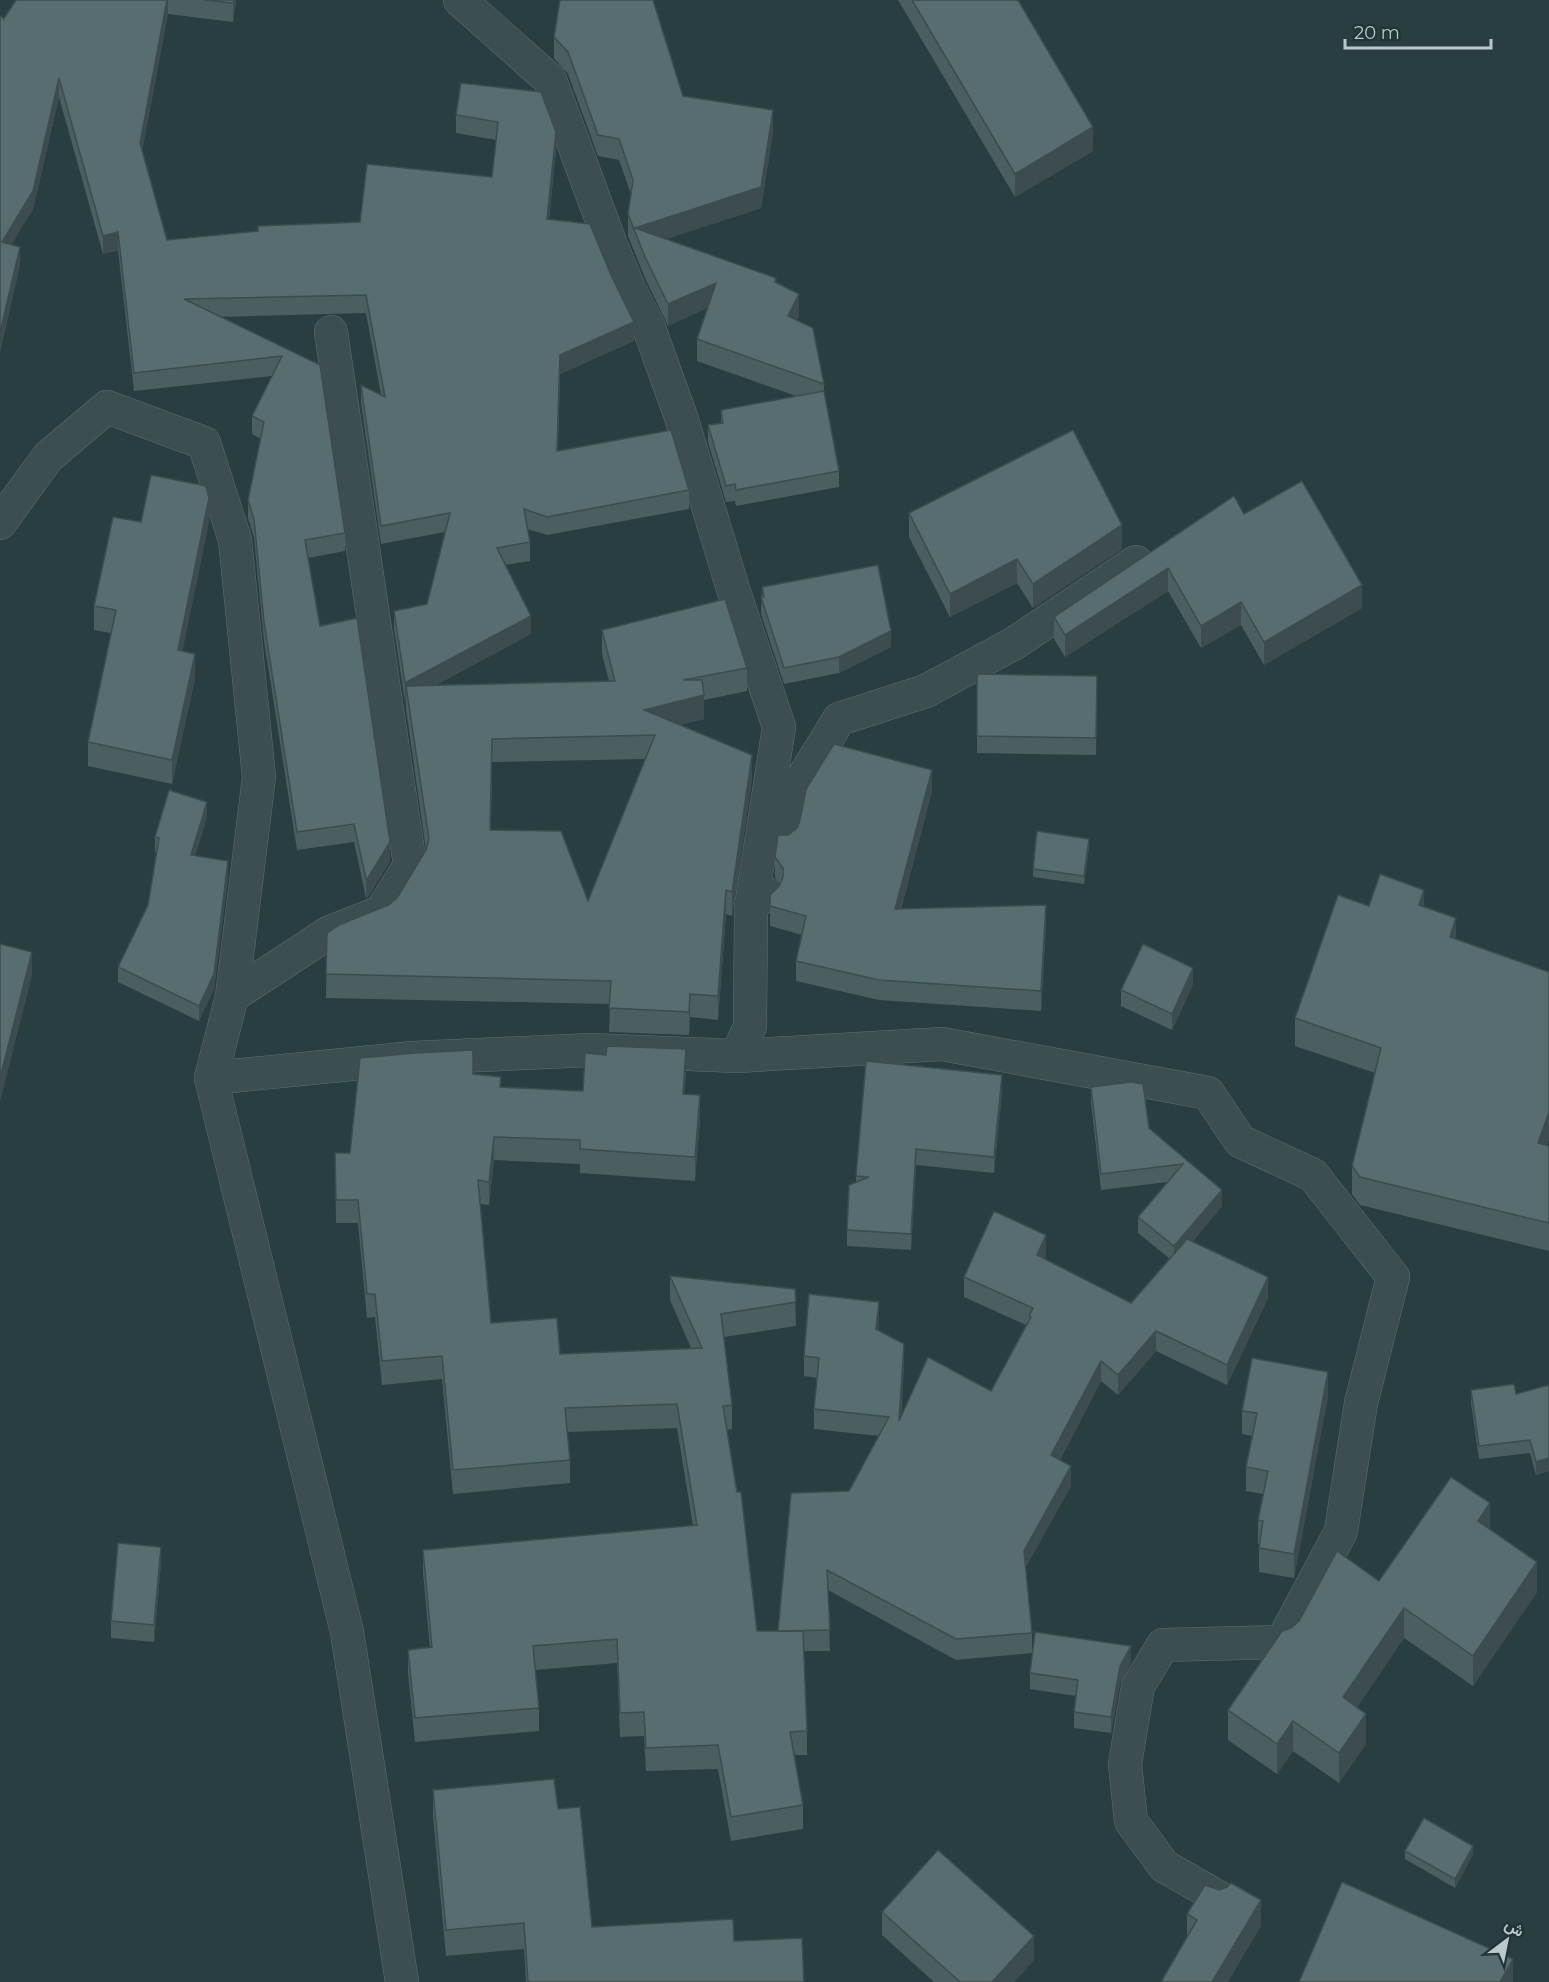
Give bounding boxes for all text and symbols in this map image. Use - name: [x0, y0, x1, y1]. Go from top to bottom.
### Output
- scale bar: [1345, 12, 1490, 50]
- text: 20 m: [1354, 22, 1400, 44]
- north arrow: [1477, 1910, 1537, 1970]
- text: ش: [1501, 1915, 1528, 1941]

